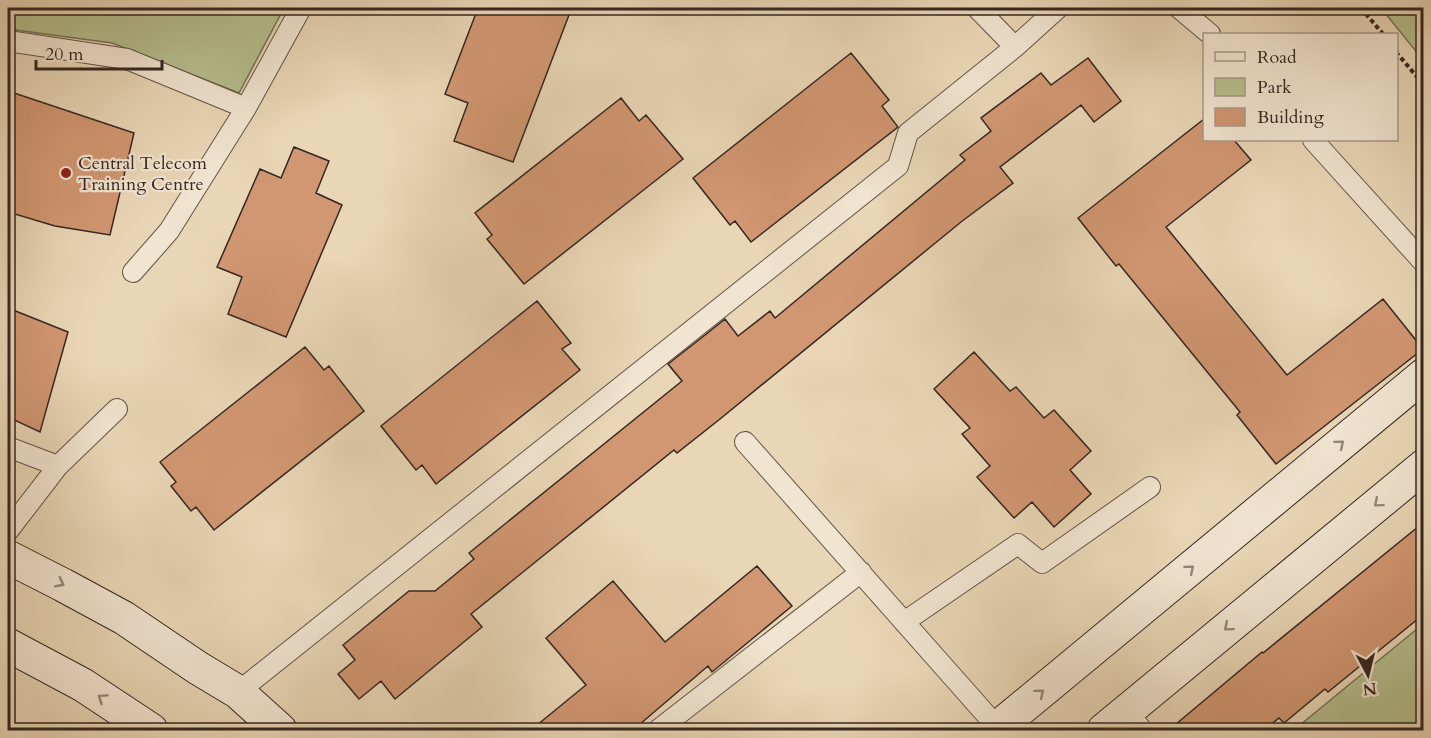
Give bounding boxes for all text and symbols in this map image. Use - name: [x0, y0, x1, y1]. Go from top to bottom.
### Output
- scale bar: [36, 33, 162, 71]
- legend: [1203, 33, 1398, 141]
- text: 20 m: [45, 42, 84, 67]
- text: Road: [1257, 45, 1297, 70]
- text: Park: [1257, 75, 1292, 100]
- text: Building: [1257, 105, 1325, 130]
- place label: Central Telecom Training Centre: [78, 151, 208, 197]
- marker: Central Telecom Training Centre: [59, 166, 73, 180]
- one-way arrow: [1334, 440, 1345, 451]
- one-way arrow: [1374, 496, 1385, 507]
- one-way arrow: [1183, 565, 1194, 576]
- one-way arrow: [54, 576, 65, 588]
- one-way arrow: [1224, 620, 1235, 631]
- north arrow: [1338, 645, 1398, 705]
- text: N: [1361, 677, 1378, 701]
- one-way arrow: [1033, 689, 1044, 700]
- one-way arrow: [98, 694, 109, 705]

